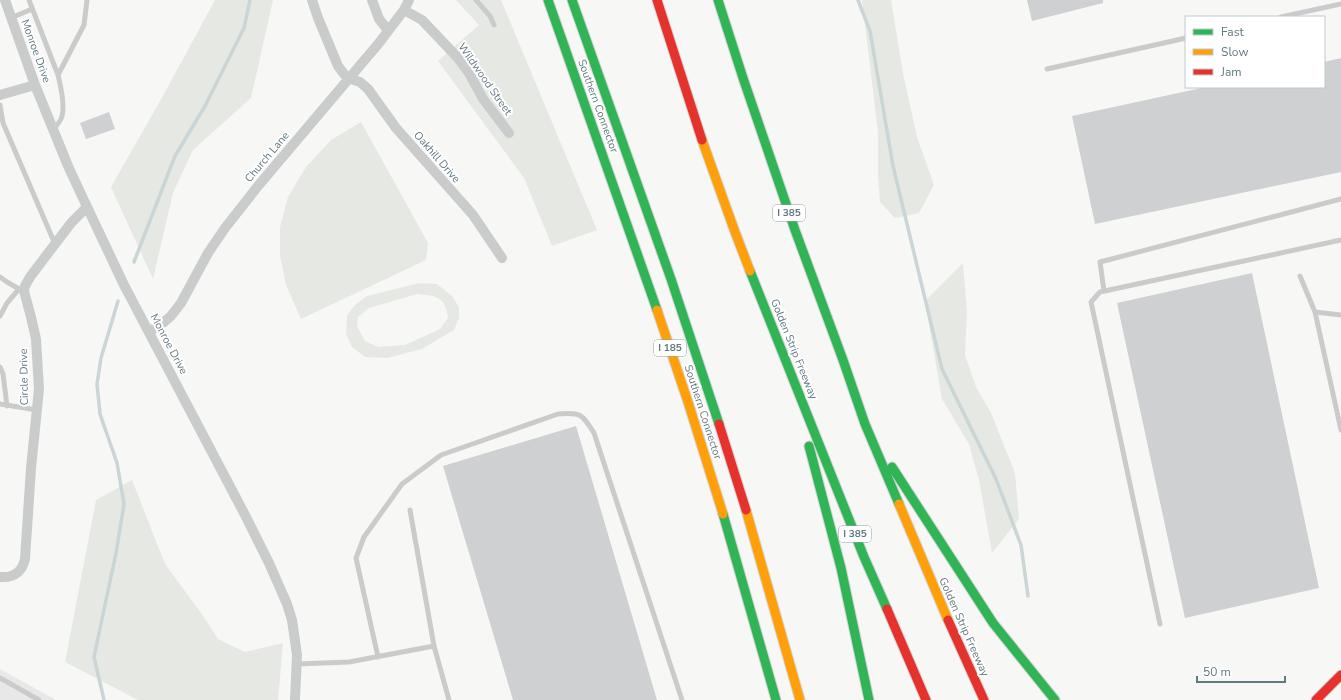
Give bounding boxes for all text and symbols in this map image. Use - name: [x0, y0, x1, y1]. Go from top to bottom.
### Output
- legend: [1185, 16, 1325, 88]
- street label: Monroe Drive: [18, 17, 54, 85]
- text: Fast: [1221, 24, 1244, 40]
- street label: Wildwood Street: [454, 40, 516, 118]
- text: Slow: [1221, 44, 1249, 60]
- street label: Southern Connector: [574, 57, 622, 155]
- text: Jam: [1220, 64, 1242, 80]
- street label: Church Lane: [241, 128, 293, 185]
- street label: Oakhill Drive: [410, 128, 464, 186]
- road number: I 385: [773, 205, 805, 221]
- street label: Golden Strip Freeway: [767, 297, 821, 402]
- street label: Monroe Drive: [147, 311, 191, 377]
- road number: I 185: [654, 340, 686, 356]
- street label: Circle Drive: [16, 348, 32, 406]
- street label: Southern Connector: [681, 363, 725, 461]
- road number: I 385: [839, 526, 871, 542]
- street label: Golden Strip Freeway: [935, 575, 993, 679]
- scale bar: [1197, 658, 1285, 684]
- text: 50 m: [1203, 664, 1231, 680]

